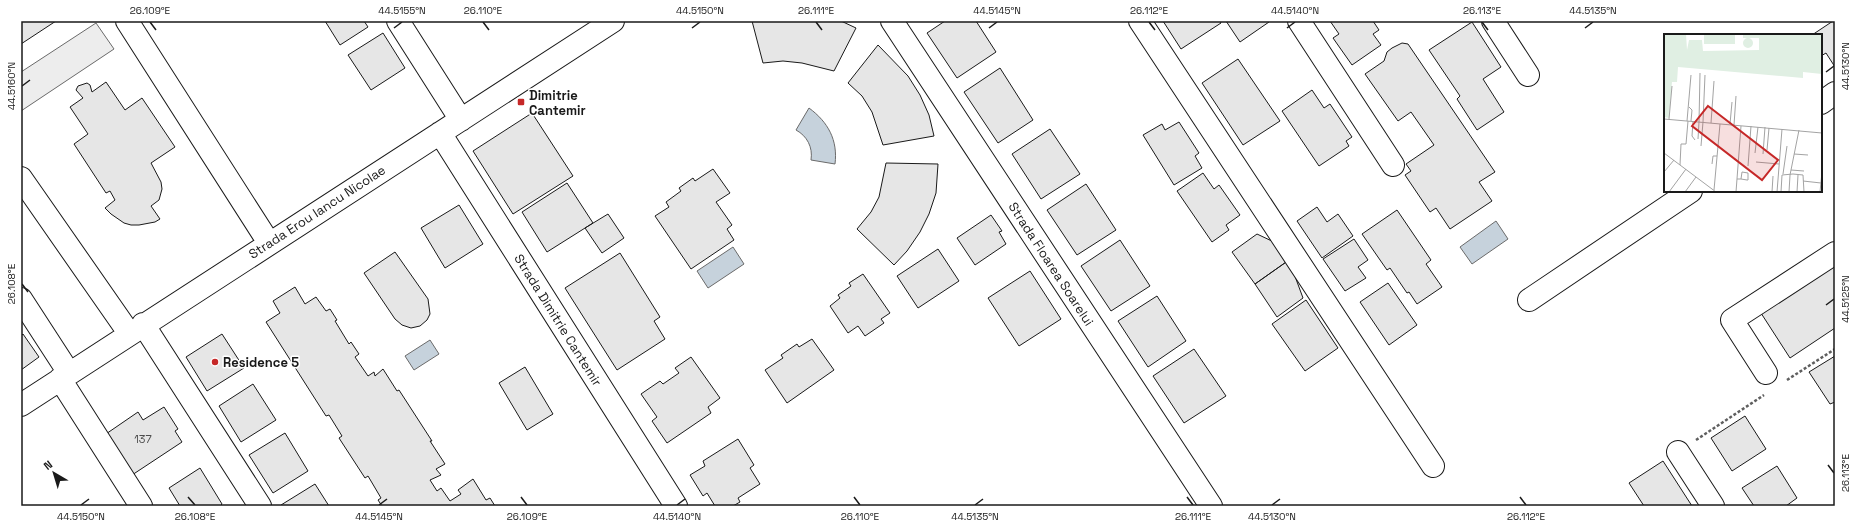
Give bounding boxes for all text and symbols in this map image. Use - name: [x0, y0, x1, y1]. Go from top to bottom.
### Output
- text: 26.109°E: [130, 4, 171, 17]
- text: 44.5155°N: [378, 4, 426, 17]
- text: 26.110°E: [464, 4, 503, 17]
- text: 44.5150°N: [676, 4, 724, 17]
- text: 26.111°E: [798, 4, 834, 17]
- text: 44.5145°N: [973, 4, 1021, 17]
- text: 26.112°E: [1130, 4, 1168, 17]
- text: 44.5140°N: [1271, 4, 1319, 17]
- text: 26.113°E: [1463, 4, 1501, 17]
- text: 44.5135°N: [1569, 4, 1617, 17]
- inset map: [1664, 34, 1822, 192]
- text: 44.5130°N: [1839, 42, 1852, 90]
- text: 44.5160°N: [5, 62, 18, 110]
- place label: Dimitrie Cantemir: [529, 87, 586, 119]
- marker: Dimitrie Cantemir: [516, 97, 526, 107]
- street label: Strada Erou Iancu Nicolae: [245, 161, 389, 263]
- street label: Strada Floarea Soarelui: [1005, 199, 1097, 329]
- street label: Strada Dimitrie Cantemir: [510, 251, 606, 389]
- text: 26.108°E: [5, 263, 18, 304]
- text: 44.5125°N: [1839, 275, 1852, 323]
- place label: Residence 5: [223, 354, 299, 371]
- marker: Residence 5: [210, 357, 220, 367]
- house number: 137: [134, 432, 152, 446]
- north arrow: [34, 453, 74, 493]
- text: 26.113°E: [1839, 454, 1852, 492]
- text: N: [41, 457, 55, 473]
- text: 44.5150°N: [57, 510, 105, 523]
- text: 26.108°E: [175, 510, 216, 523]
- text: 44.5145°N: [355, 510, 403, 523]
- text: 26.109°E: [507, 510, 548, 523]
- text: 44.5140°N: [653, 510, 701, 523]
- text: 26.110°E: [841, 510, 880, 523]
- text: 44.5135°N: [951, 510, 999, 523]
- text: 26.111°E: [1175, 510, 1211, 523]
- text: 44.5130°N: [1248, 510, 1296, 523]
- text: 26.112°E: [1507, 510, 1545, 523]

